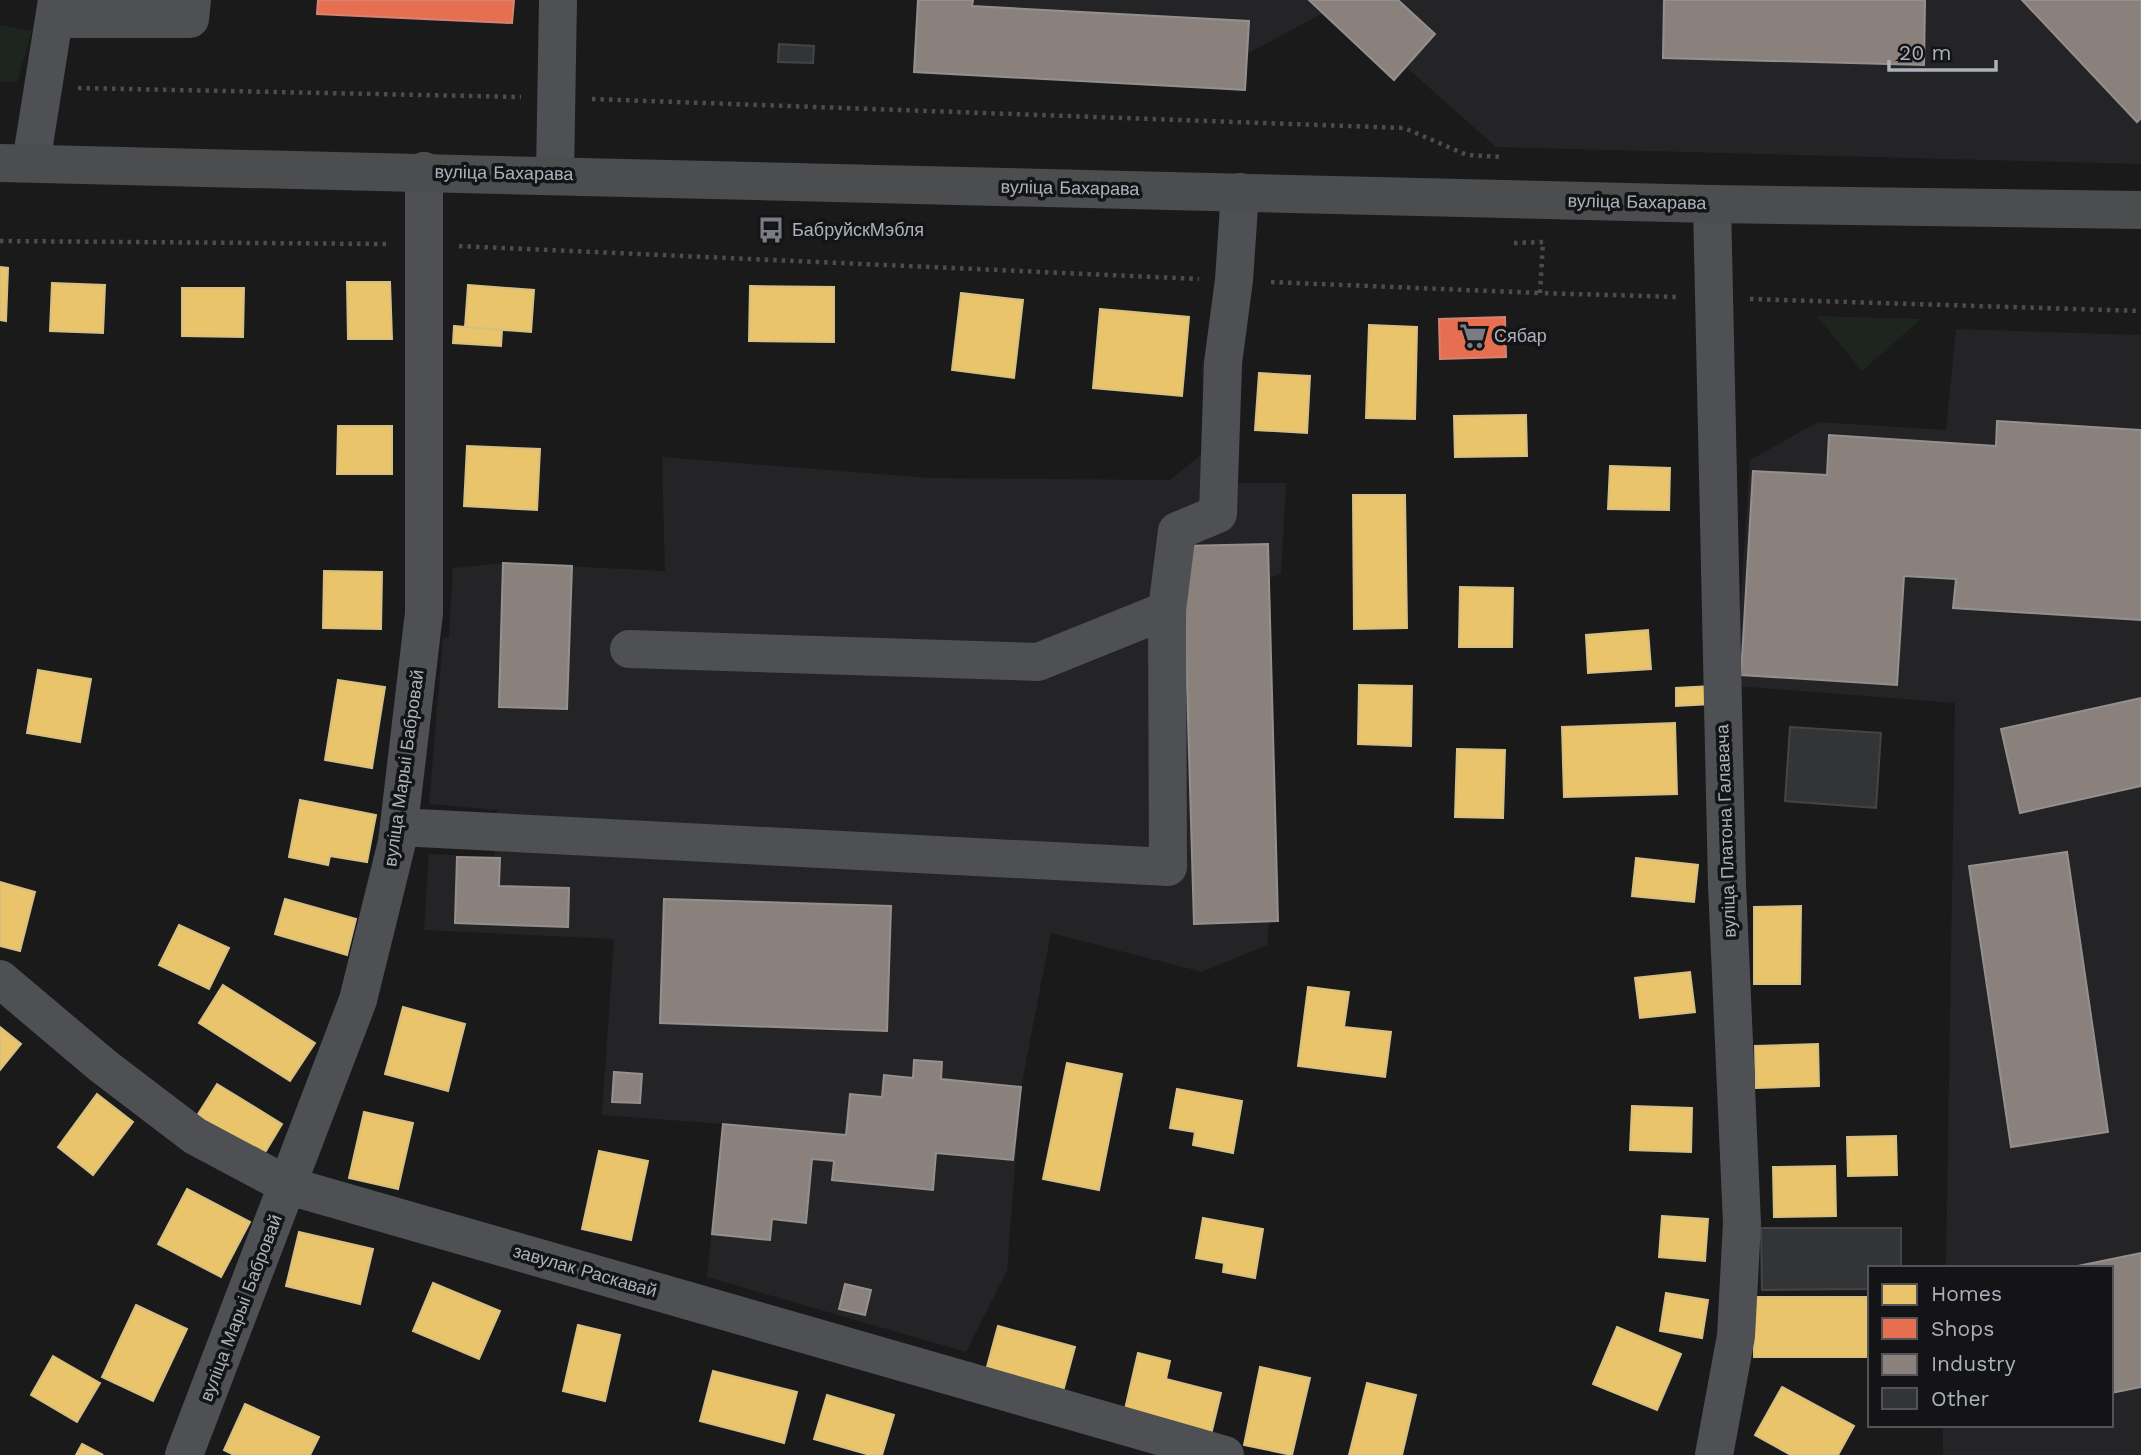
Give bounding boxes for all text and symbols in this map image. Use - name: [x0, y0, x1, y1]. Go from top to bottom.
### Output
- scale bar: [1889, 28, 1996, 72]
- text: 20 m: [1899, 40, 1951, 65]
- street label: вуліца Бахарава: [434, 161, 575, 184]
- street label: вуліца Бахарава: [1000, 176, 1141, 199]
- street label: вуліца Бахарава: [1567, 190, 1708, 213]
- bus stop icon: БабруйскМэбля: [756, 215, 786, 245]
- place label: БабруйскМэбля: [792, 219, 924, 240]
- supermarket icon: Сябар: [1458, 321, 1488, 351]
- place label: Сябар: [1494, 325, 1547, 346]
- street label: вуліца Марыі Бабровай: [379, 668, 428, 868]
- street label: вуліца Платона Галавача: [1711, 723, 1740, 938]
- street label: вуліца Марыі Бабровай: [195, 1211, 286, 1404]
- street label: завулак Раскавай: [511, 1240, 660, 1301]
- legend: [1868, 1266, 2113, 1427]
- text: Homes: [1931, 1281, 2002, 1306]
- text: Shops: [1931, 1316, 1994, 1341]
- text: Industry: [1931, 1351, 2016, 1376]
- text: Other: [1931, 1386, 1990, 1411]

